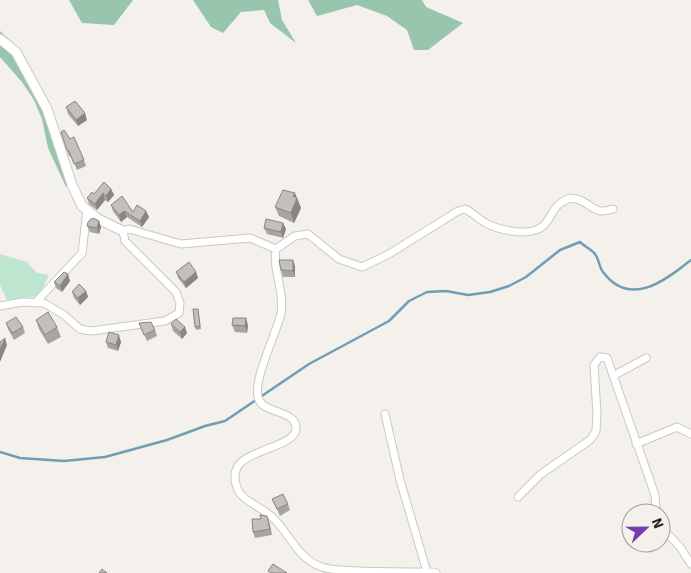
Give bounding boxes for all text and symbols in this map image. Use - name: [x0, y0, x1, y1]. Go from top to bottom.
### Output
- north arrow: [621, 503, 671, 553]
- text: N: [648, 516, 667, 531]

